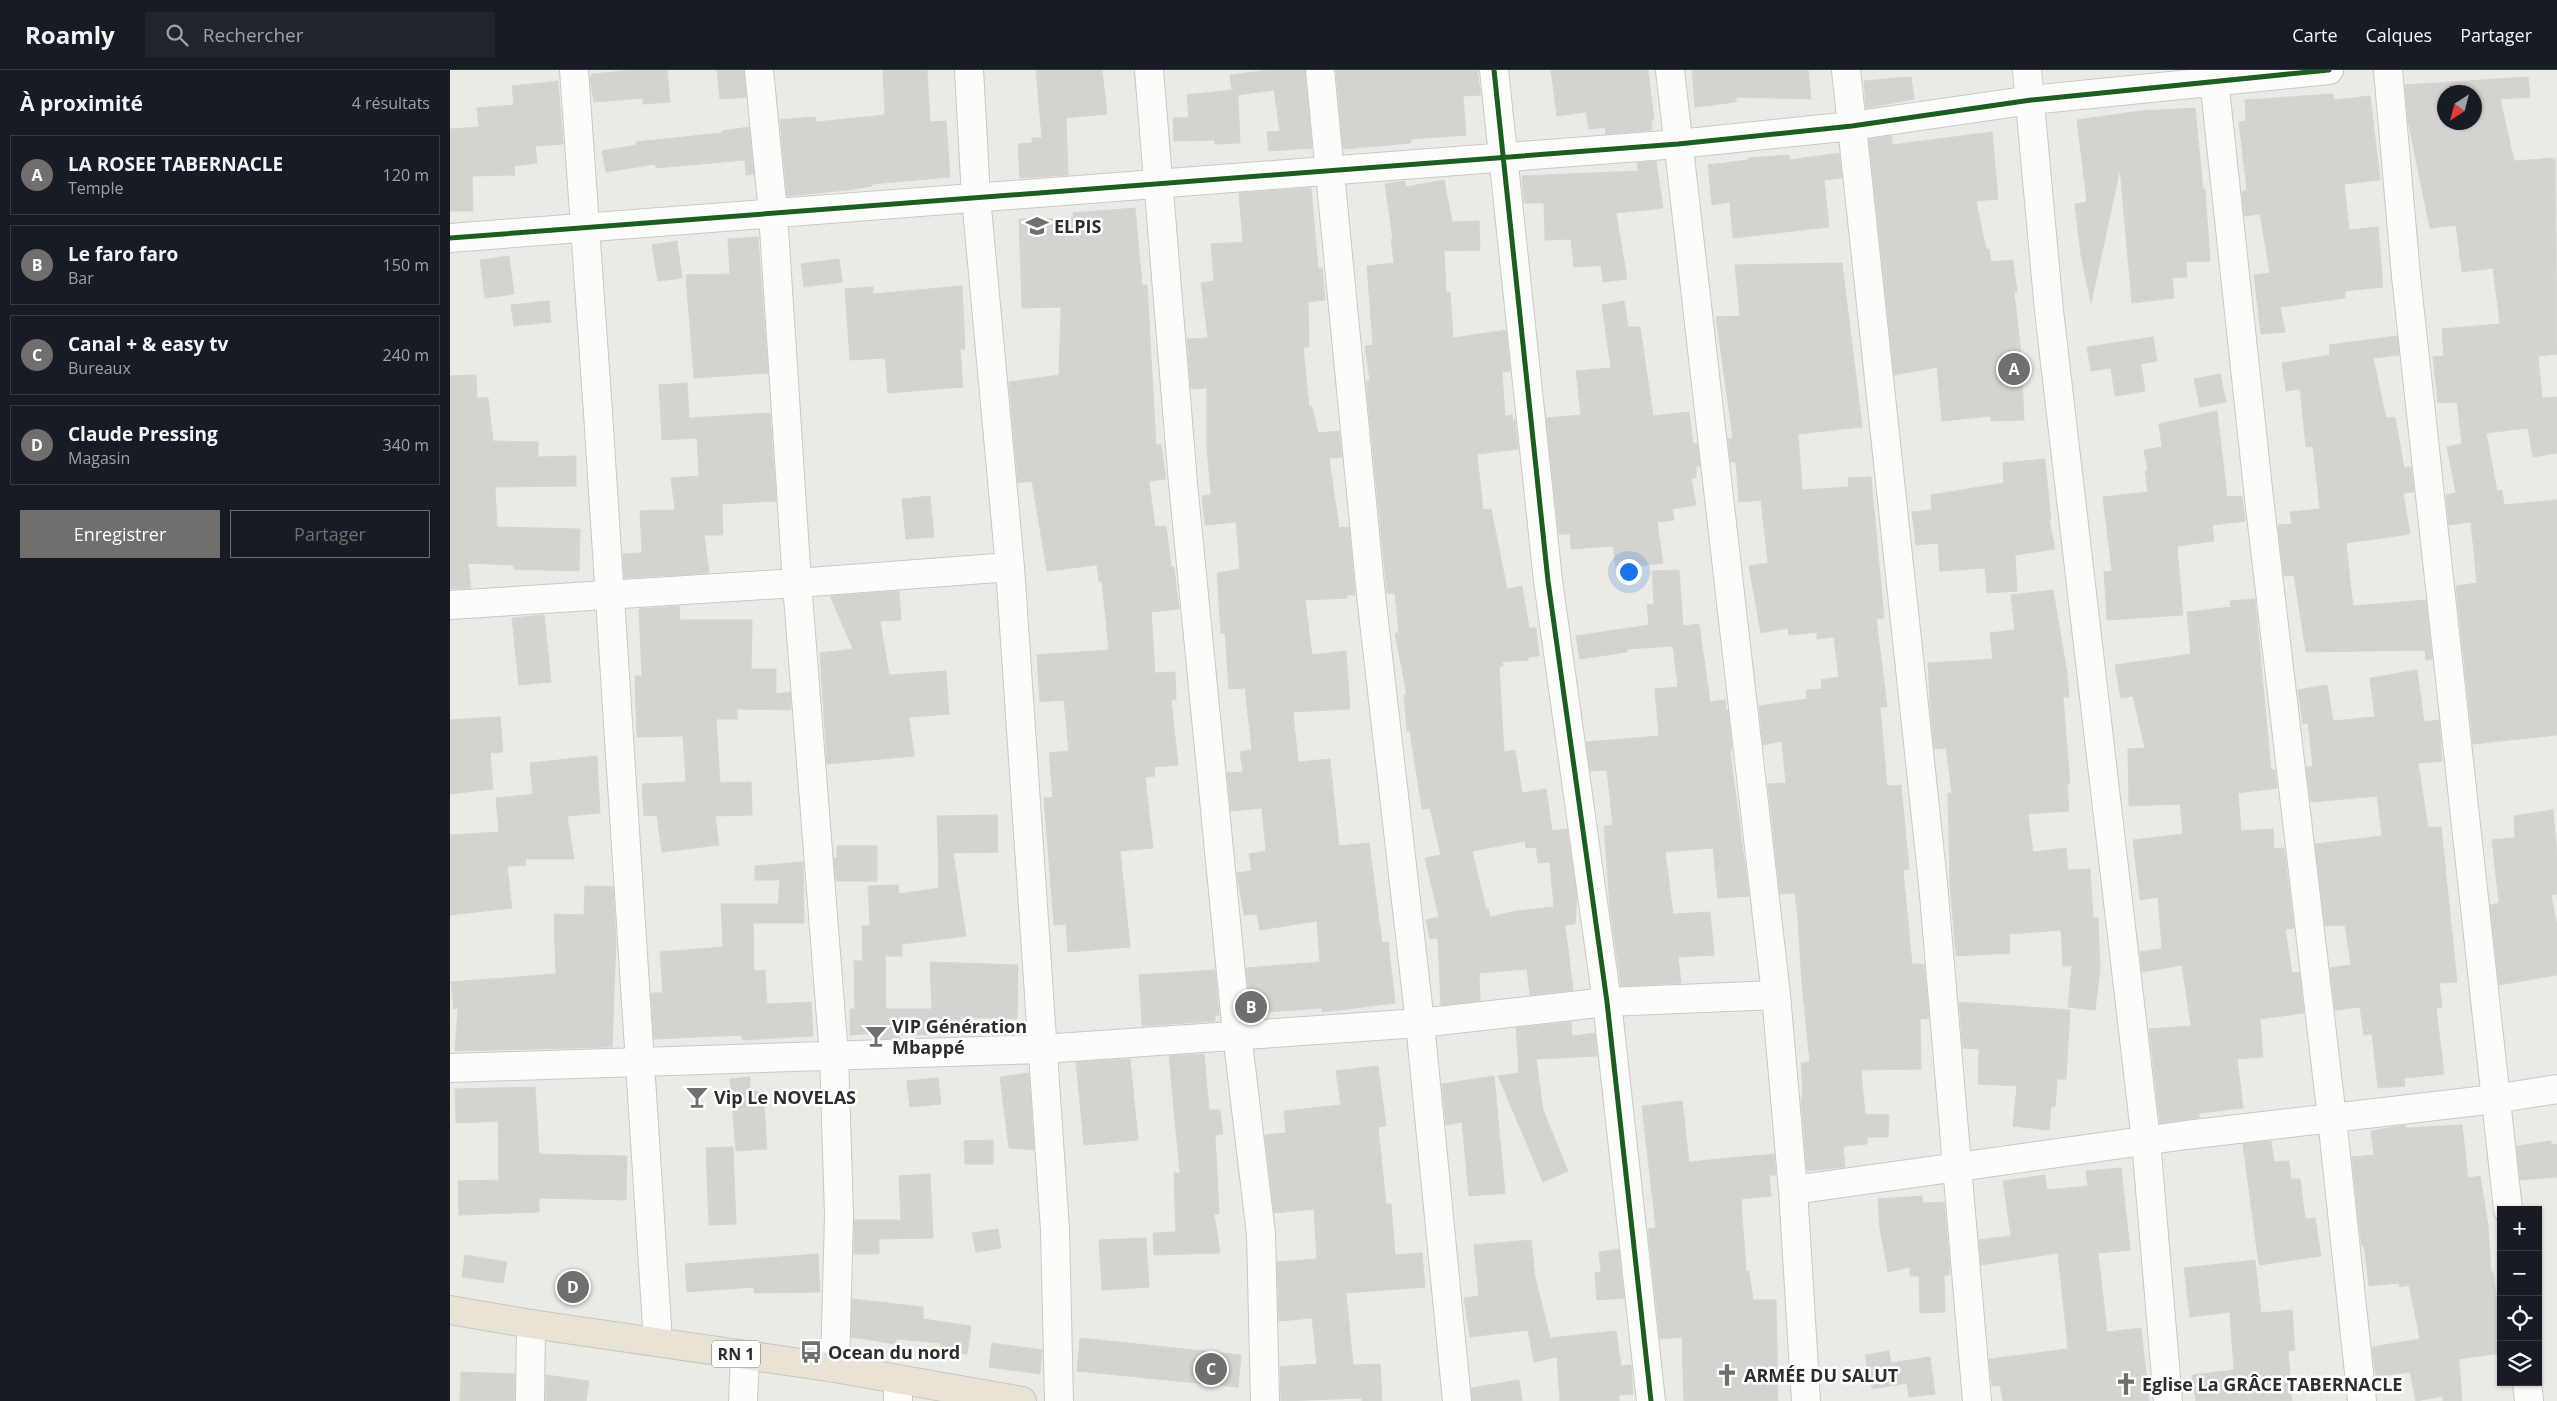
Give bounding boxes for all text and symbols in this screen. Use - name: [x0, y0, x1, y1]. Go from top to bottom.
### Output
- search box: [145, 12, 495, 57]
- text: Roamly: [25, 18, 115, 51]
- icon: search: [163, 21, 191, 49]
- text: Rechercher: [203, 22, 304, 48]
- text: Carte: [2292, 23, 2338, 47]
- text: Calques: [2366, 23, 2432, 47]
- text: Partager: [2460, 23, 2532, 47]
- north arrow: [2437, 85, 2482, 130]
- text: À proximité: [20, 89, 143, 117]
- text: 4 résultats: [352, 92, 430, 114]
- text: LA ROSEE TABERNACLE: [68, 151, 283, 177]
- text: A: [31, 164, 43, 186]
- text: 120 m: [383, 164, 429, 186]
- text: Temple: [68, 177, 123, 199]
- school or university icon: ELPIS: [1024, 213, 1050, 239]
- place label: ELPIS: [1054, 214, 1102, 238]
- text: Le faro faro: [68, 241, 178, 267]
- text: B: [32, 254, 42, 276]
- text: 150 m: [383, 254, 429, 276]
- text: Bar: [68, 267, 94, 289]
- text: Canal + & easy tv: [68, 331, 228, 357]
- text: C: [32, 344, 42, 366]
- text: 240 m: [383, 344, 429, 366]
- pin: A: [1998, 350, 2030, 388]
- text: Bureaux: [68, 357, 131, 379]
- text: Claude Pressing: [68, 421, 218, 447]
- text: D: [31, 434, 43, 456]
- text: 340 m: [383, 434, 429, 456]
- text: Magasin: [68, 447, 130, 469]
- button: Enregistrer: [20, 510, 220, 558]
- button: Partager: [230, 510, 430, 558]
- your location: [1616, 559, 1642, 585]
- pin: B: [1235, 988, 1267, 1026]
- place label: VIP Génération Mbappé: [892, 1014, 1027, 1059]
- bar icon: VIP Génération Mbappé: [863, 1023, 889, 1049]
- bar icon: Vip Le NOVELAS: [684, 1084, 710, 1110]
- place label: Vip Le NOVELAS: [714, 1085, 856, 1109]
- map controls: [2497, 1206, 2542, 1386]
- button: +: [2497, 1206, 2542, 1251]
- button: −: [2497, 1251, 2542, 1296]
- pin: D: [557, 1268, 589, 1306]
- button: locate: [2497, 1296, 2542, 1341]
- bus stop icon: Ocean du nord: [798, 1339, 824, 1365]
- road number: RN 1: [712, 1340, 760, 1368]
- place label: Ocean du nord: [828, 1340, 960, 1364]
- button: layers: [2497, 1341, 2542, 1386]
- pin: C: [1195, 1350, 1227, 1388]
- church icon: ARMÉE DU SALUT: [1714, 1362, 1740, 1388]
- place label: ARMÉE DU SALUT: [1744, 1363, 1899, 1387]
- church icon: Eglise La GRÂCE TABERNACLE: [2113, 1371, 2139, 1397]
- place label: Eglise La GRÂCE TABERNACLE: [2142, 1372, 2402, 1396]

